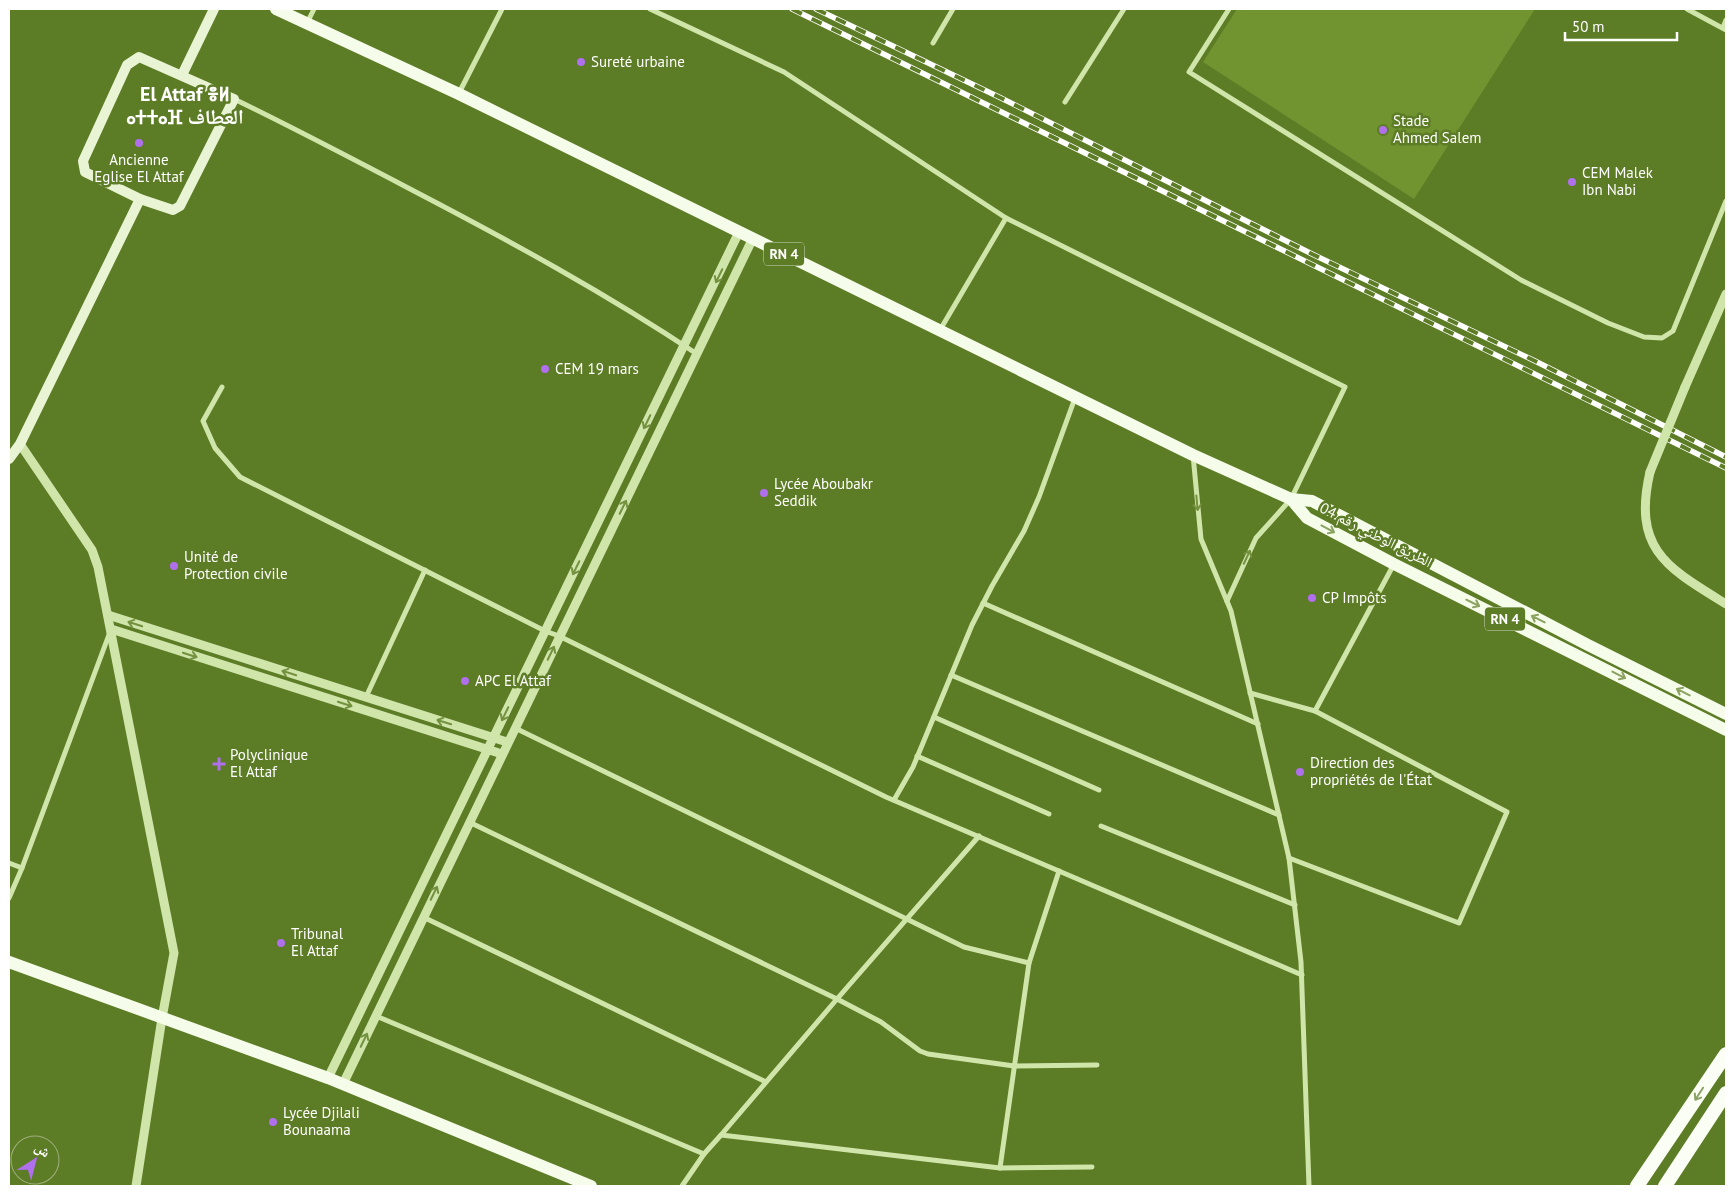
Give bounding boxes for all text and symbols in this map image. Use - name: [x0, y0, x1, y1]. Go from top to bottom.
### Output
- scale bar: [1565, 10, 1678, 42]
- text: 50 m: [1572, 17, 1605, 36]
- place label: Sureté urbaine: [591, 52, 685, 71]
- marker: Sureté urbaine: [575, 56, 587, 68]
- district label: El Attaf ⴻⵍ ⴰⵜⵜⴰⴼ العطاف: [126, 81, 244, 130]
- place label: Stade Ahmed Salem: [1393, 111, 1481, 147]
- marker: Stade Ahmed Salem: [1377, 124, 1389, 136]
- marker: Ancienne Eglise El Attaf: [133, 137, 145, 149]
- place label: Ancienne Eglise El Attaf: [94, 150, 185, 186]
- place label: CEM Malek Ibn Nabi: [1582, 163, 1654, 199]
- marker: CEM Malek Ibn Nabi: [1566, 176, 1578, 188]
- road number: RN 4: [764, 242, 804, 266]
- one-way arrow: [713, 268, 723, 283]
- place label: CEM 19 mars: [555, 359, 639, 378]
- marker: CEM 19 mars: [539, 363, 551, 375]
- one-way arrow: [642, 414, 652, 429]
- place label: Lycée Aboubakr Seddik: [774, 474, 873, 510]
- marker: Lycée Aboubakr Seddik: [758, 487, 770, 499]
- one-way arrow: [1193, 495, 1202, 511]
- street label: الطريق الوطني رقم 04: [1316, 498, 1436, 574]
- one-way arrow: [619, 500, 628, 515]
- one-way arrow: [1321, 524, 1336, 534]
- place label: Unité de Protection civile: [184, 547, 288, 583]
- one-way arrow: [1243, 549, 1253, 564]
- marker: Unité de Protection civile: [168, 560, 180, 572]
- one-way arrow: [571, 560, 580, 575]
- place label: CP Impôts: [1322, 588, 1386, 607]
- marker: CP Impôts: [1306, 592, 1318, 604]
- one-way arrow: [1465, 599, 1480, 608]
- road number: RN 4: [1485, 608, 1525, 630]
- one-way arrow: [1530, 614, 1545, 624]
- one-way arrow: [127, 618, 143, 628]
- one-way arrow: [547, 646, 556, 661]
- one-way arrow: [182, 650, 198, 660]
- one-way arrow: [282, 668, 298, 678]
- one-way arrow: [1611, 670, 1626, 680]
- place label: APC El Attaf: [475, 671, 552, 690]
- marker: APC El Attaf: [459, 675, 471, 687]
- one-way arrow: [1675, 687, 1690, 697]
- one-way arrow: [337, 700, 353, 709]
- one-way arrow: [500, 706, 509, 721]
- one-way arrow: [437, 717, 453, 727]
- place label: Polyclinique El Attaf: [230, 745, 308, 781]
- place label: Direction des propriétés de l'État: [1310, 753, 1432, 789]
- marker: Polyclinique El Attaf: [212, 757, 226, 771]
- marker: Direction des propriétés de l'État: [1294, 766, 1306, 778]
- one-way arrow: [430, 886, 440, 901]
- place label: Tribunal El Attaf: [291, 924, 344, 960]
- marker: Tribunal El Attaf: [275, 937, 287, 949]
- one-way arrow: [360, 1033, 369, 1048]
- one-way arrow: [1694, 1087, 1704, 1101]
- place label: Lycée Djilali Bounaama: [283, 1103, 360, 1139]
- marker: Lycée Djilali Bounaama: [267, 1116, 279, 1128]
- north arrow: [10, 1135, 60, 1185]
- text: ش: [31, 1138, 54, 1161]

